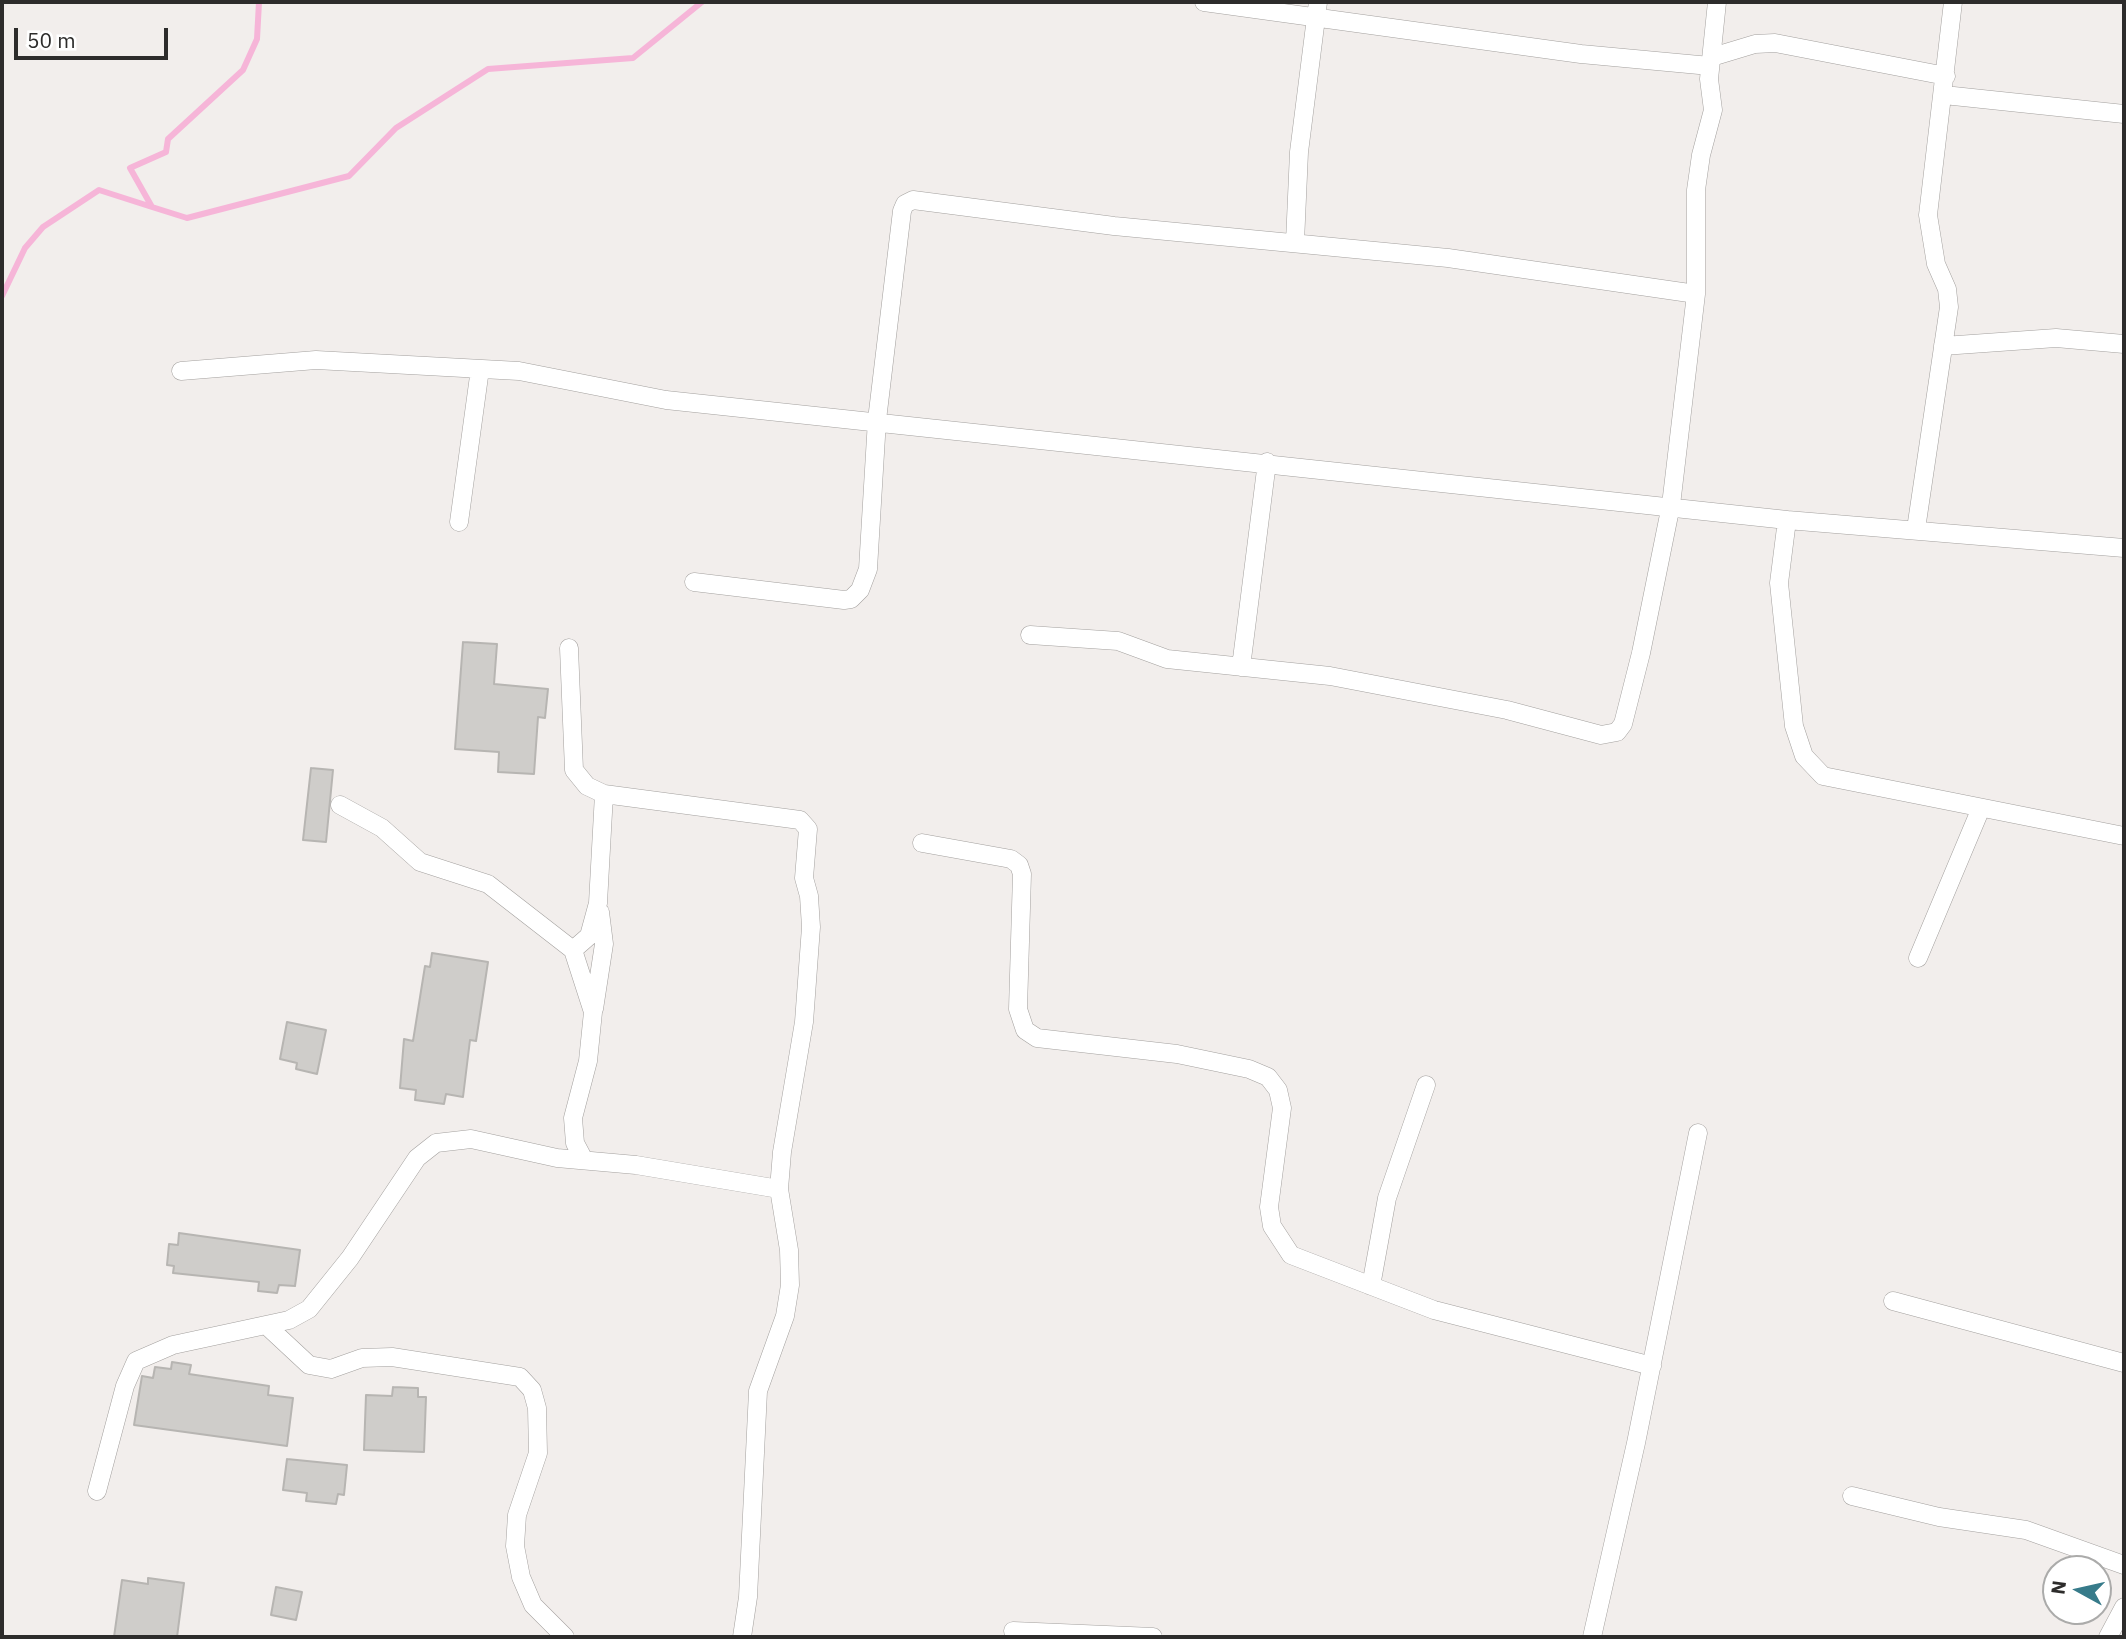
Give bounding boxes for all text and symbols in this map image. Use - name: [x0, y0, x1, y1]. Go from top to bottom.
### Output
- scale bar: [18, 14, 172, 58]
- text: 50 m: [27, 26, 76, 54]
- north arrow: [2042, 1555, 2112, 1625]
- text: N: [2045, 1579, 2071, 1596]

